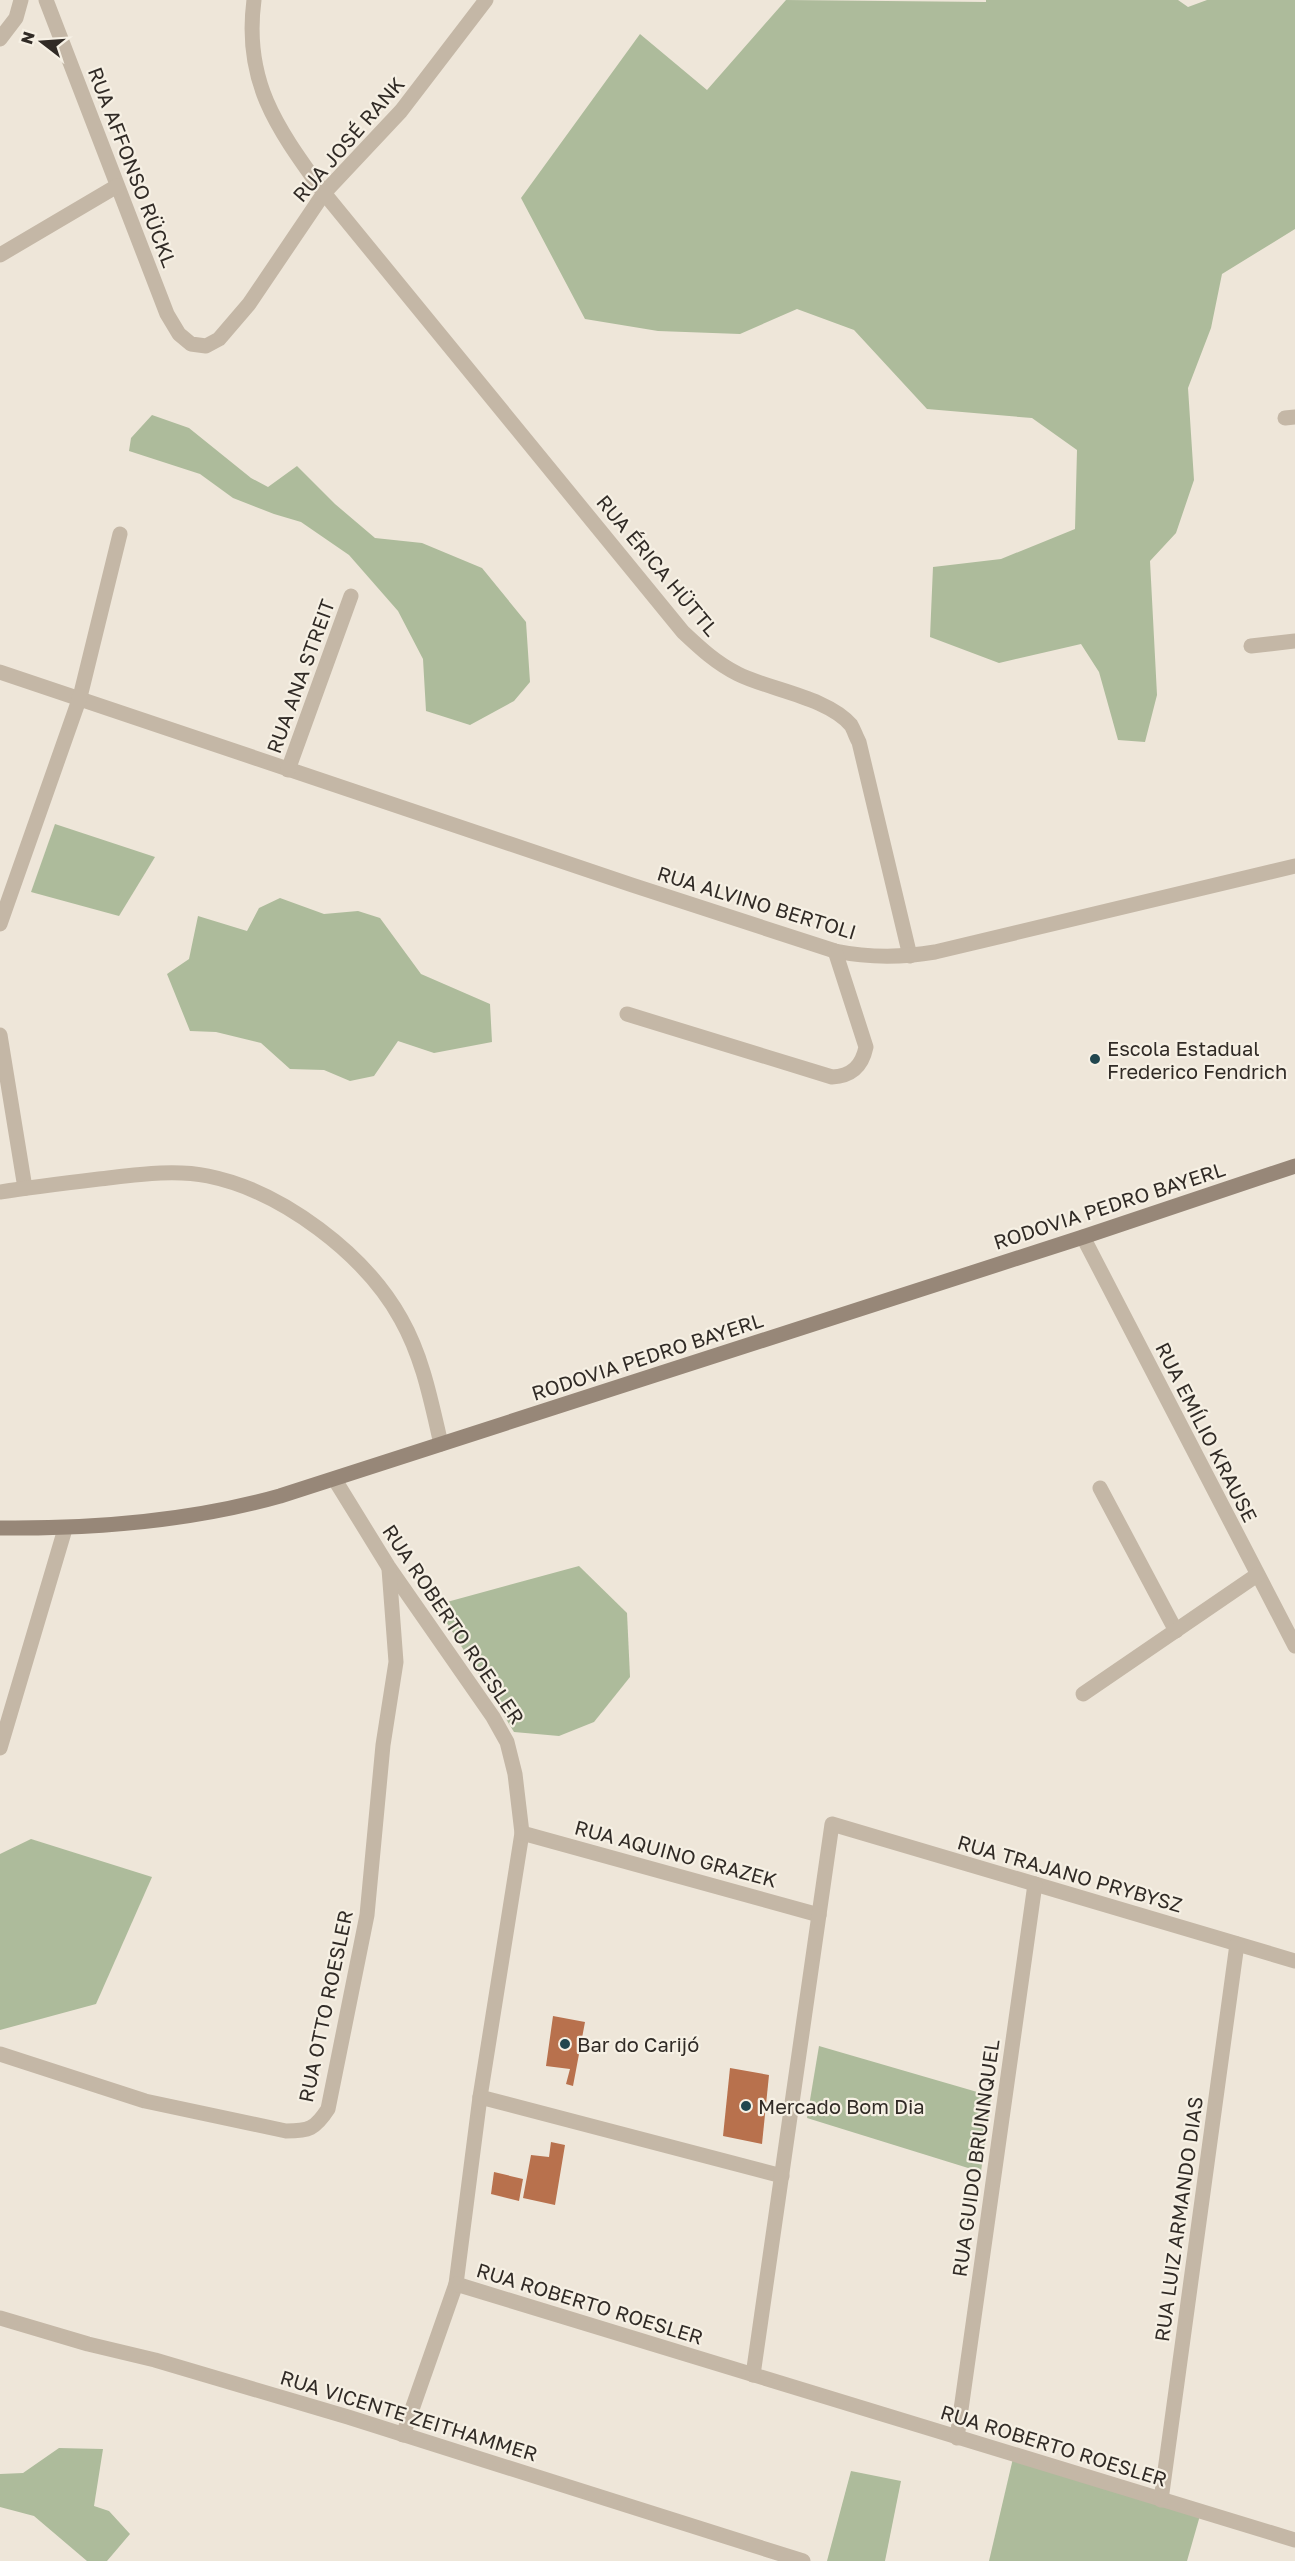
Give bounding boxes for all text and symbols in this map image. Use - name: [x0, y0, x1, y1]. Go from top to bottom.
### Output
- north arrow: [12, 12, 72, 72]
- text: N: [16, 29, 39, 46]
- street label: RUA AFFONSO RÜCKL: [84, 64, 182, 270]
- street label: RUA JOSÉ RANK: [287, 71, 409, 206]
- street label: RUA ÉRICA HÜTTL: [592, 490, 724, 640]
- street label: RUA ANA STREIT: [261, 596, 339, 756]
- street label: RUA ALVINO BERTOLI: [655, 860, 859, 944]
- place label: Escola Estadual Frederico Fendrich: [1107, 1036, 1287, 1083]
- marker: Escola Estadual Frederico Fendrich: [1088, 1052, 1102, 1066]
- street label: RODOVIA PEDRO BAYERL: [990, 1156, 1228, 1254]
- street label: RODOVIA PEDRO BAYERL: [528, 1307, 766, 1405]
- street label: RUA EMÍLIO KRAUSE: [1151, 1338, 1263, 1526]
- street label: RUA ROBERTO ROESLER: [378, 1520, 530, 1728]
- street label: RUA AQUINO GRAZEK: [572, 1814, 780, 1892]
- street label: RUA TRAJANO PRYBYSZ: [955, 1829, 1185, 1917]
- street label: RUA OTTO ROESLER: [293, 1908, 357, 2104]
- place label: Bar do Carijó: [577, 2032, 699, 2056]
- marker: Bar do Carijó: [558, 2037, 572, 2051]
- street label: RUA GUIDO BRUNNQUEL: [946, 2038, 1004, 2278]
- place label: Mercado Bom Dia: [758, 2094, 925, 2118]
- street label: RUA LUIZ ARMANDO DIAS: [1149, 2095, 1207, 2343]
- marker: Mercado Bom Dia: [739, 2099, 753, 2113]
- street label: RUA ROBERTO ROESLER: [474, 2257, 706, 2349]
- street label: RUA VICENTE ZEITHAMMER: [277, 2364, 541, 2466]
- street label: RUA ROBERTO ROESLER: [938, 2399, 1170, 2491]

